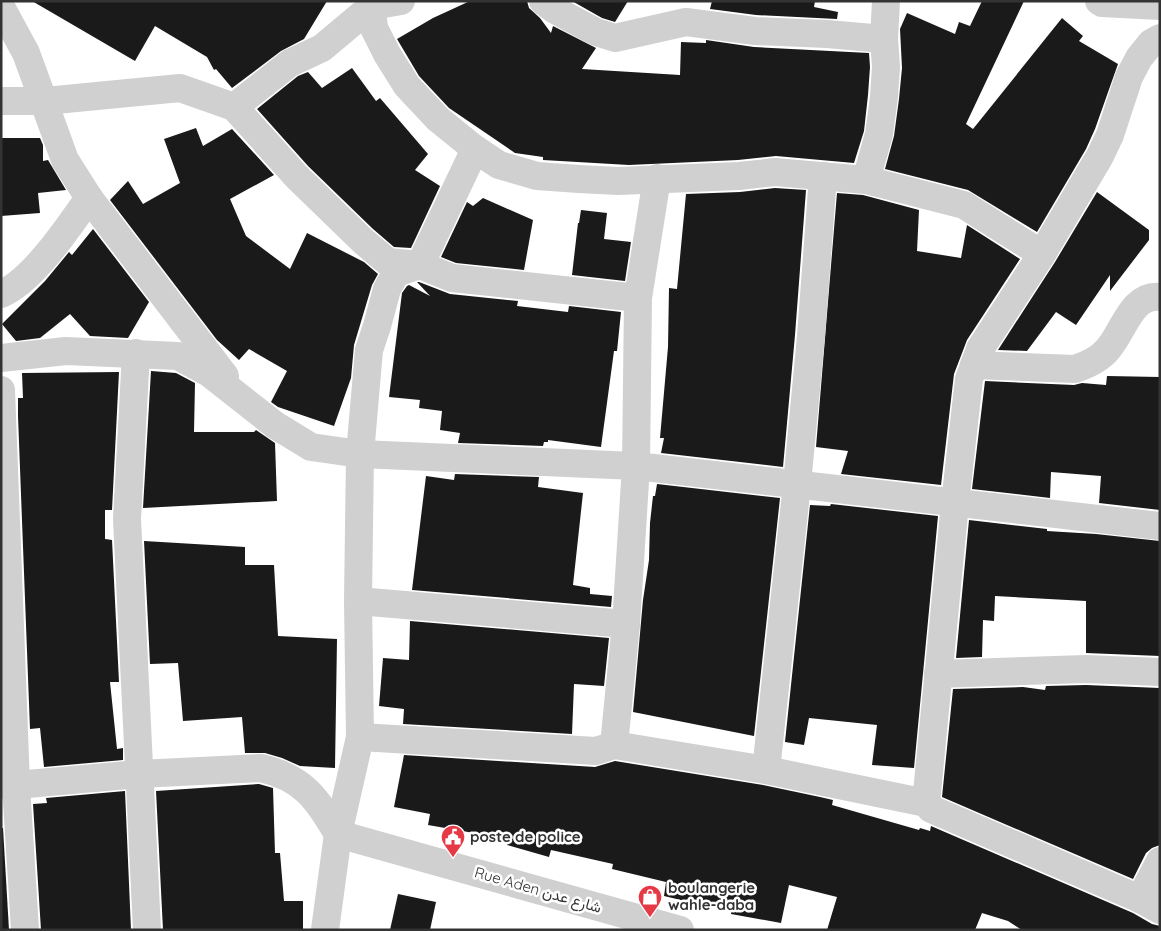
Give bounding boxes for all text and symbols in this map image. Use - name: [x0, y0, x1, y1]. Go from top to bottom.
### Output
- public building icon: poste de police: [440, 824, 466, 858]
- place label: poste de police: [470, 827, 581, 846]
- street label: Rue Aden شارع عدن: [472, 862, 604, 919]
- place label: boulangerie wahle-daba: [668, 878, 755, 914]
- shop icon: boulangerie wahle-daba: [637, 884, 663, 918]

